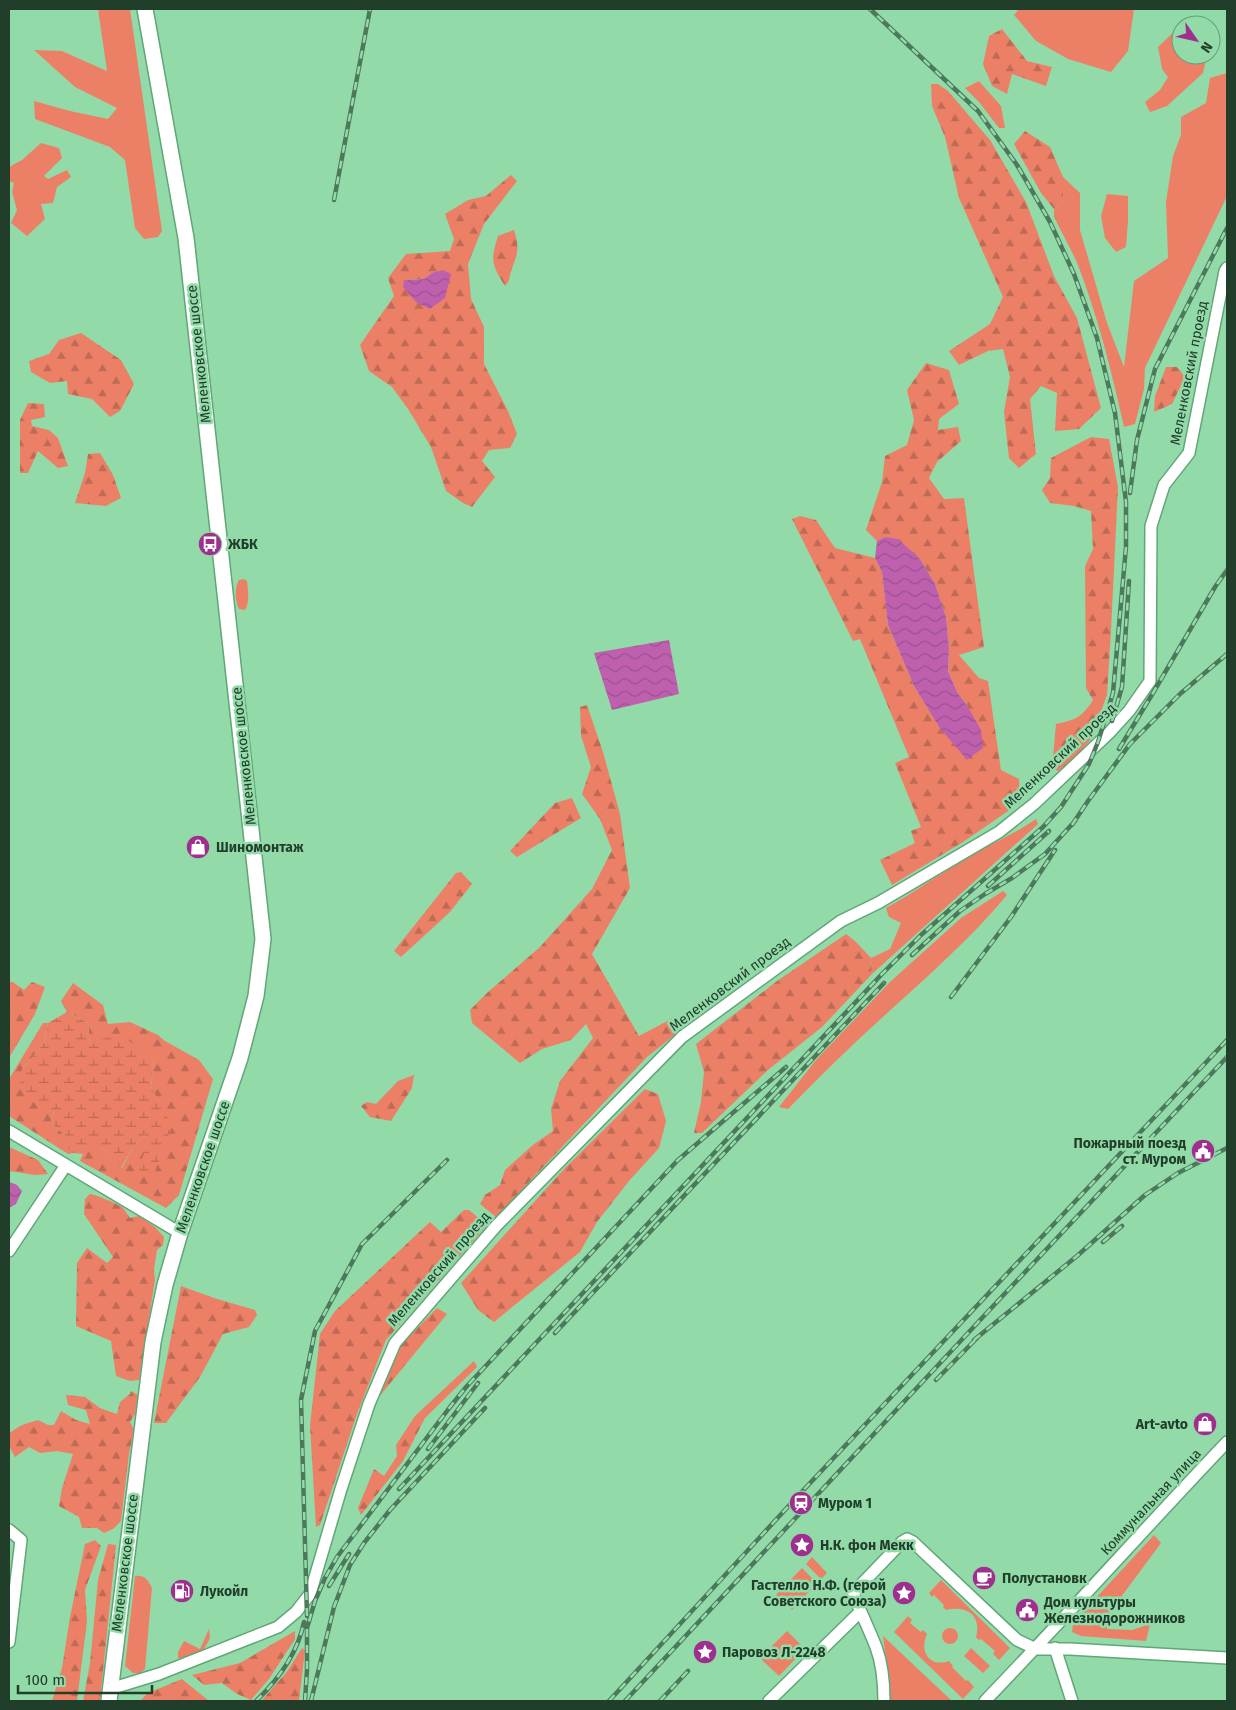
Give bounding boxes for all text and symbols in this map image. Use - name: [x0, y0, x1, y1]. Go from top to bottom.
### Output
- north arrow: [1171, 15, 1221, 65]
- text: N: [1197, 38, 1216, 56]
- street label: Меленковское шоссе: [183, 284, 215, 424]
- street label: Меленковский проезд: [1167, 299, 1211, 447]
- bus stop icon: ЖБК: [197, 531, 223, 557]
- place label: ЖБК: [227, 536, 258, 553]
- street label: Меленковское шоссе: [228, 686, 260, 826]
- street label: Меленковский проезд: [1001, 700, 1120, 812]
- shop icon: Шиномонтаж: [185, 834, 211, 860]
- place label: Шиномонтаж: [216, 839, 304, 856]
- street label: Меленковский проезд: [666, 933, 794, 1035]
- street label: Меленковское шоссе: [172, 1099, 234, 1235]
- place label: Пожарный поезд ст. Муром: [1074, 1135, 1186, 1168]
- public building icon: Пожарный поезд ст. Муром: [1190, 1138, 1216, 1164]
- street label: Меленковский проезд: [384, 1208, 494, 1330]
- shop icon: Art-avto: [1192, 1411, 1218, 1437]
- place label: Art-avto: [1135, 1416, 1188, 1433]
- street label: Коммунальная улица: [1097, 1445, 1205, 1559]
- station icon: Муром 1: [788, 1490, 814, 1516]
- street label: Меленковское шоссе: [108, 1493, 142, 1633]
- place label: Муром 1: [818, 1495, 872, 1512]
- place icon: Н.К. фон Мекк: [789, 1532, 815, 1558]
- place label: Н.К. фон Мекк: [820, 1537, 914, 1554]
- cafe icon: Полустановк: [971, 1565, 997, 1591]
- place label: Полустановк: [1002, 1570, 1087, 1587]
- place label: Гастелло Н.Ф. (герой Советского Союза): [751, 1577, 886, 1610]
- fuel station icon: Лукойл: [169, 1578, 195, 1604]
- place icon: Гастелло Н.Ф. (герой Советского Союза): [891, 1580, 917, 1606]
- place label: Лукойл: [200, 1583, 248, 1600]
- place label: Дом культуры Железнодорожников: [1043, 1594, 1186, 1627]
- public building icon: Дом культуры Железнодорожников: [1014, 1597, 1040, 1623]
- place icon: Паровоз Л-2248: [692, 1639, 718, 1665]
- place label: Паровоз Л-2248: [722, 1644, 826, 1661]
- scale bar: [18, 1662, 151, 1694]
- text: 100 m: [25, 1671, 65, 1689]

